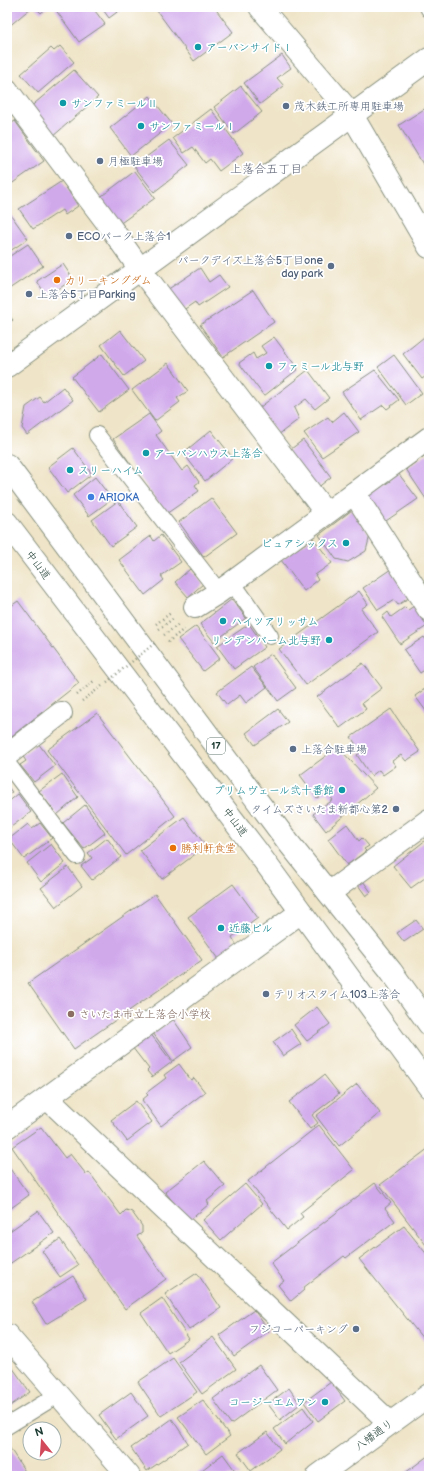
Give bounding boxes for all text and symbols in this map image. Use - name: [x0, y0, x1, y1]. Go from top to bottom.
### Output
- place label: アーバンサイドⅠ: [206, 41, 293, 54]
- marker: アーバンサイドⅠ: [193, 42, 203, 52]
- place label: サンファミールⅡ: [71, 97, 158, 110]
- marker: サンファミールⅡ: [58, 98, 68, 108]
- place label: 茂木鉄工所専用駐車場: [294, 100, 404, 113]
- marker: 茂木鉄工所専用駐車場: [281, 101, 291, 111]
- place label: サンファミールⅠ: [149, 120, 236, 133]
- marker: サンファミールⅠ: [136, 121, 146, 131]
- place label: 月極駐車場: [108, 155, 163, 168]
- marker: 月極駐車場: [95, 156, 105, 166]
- district label: 上落合五丁目: [230, 162, 302, 177]
- place label: ECOパーク上落合1: [77, 230, 171, 243]
- marker: ECOパーク上落合1: [64, 231, 74, 241]
- place label: パークデイズ上落合5丁目one day park: [178, 254, 324, 280]
- marker: パークデイズ上落合5丁目one day park: [326, 261, 336, 271]
- place label: カリーキングダム: [65, 274, 152, 287]
- marker: カリーキングダム: [52, 275, 62, 285]
- place label: 上落合5丁目Parking: [37, 288, 136, 301]
- marker: 上落合5丁目Parking: [24, 289, 34, 299]
- place label: ファミール北与野: [277, 360, 364, 373]
- marker: ファミール北与野: [264, 361, 274, 371]
- place label: アーバンハウス上落合: [154, 447, 262, 460]
- marker: アーバンハウス上落合: [141, 448, 151, 458]
- place label: スリーハイム: [78, 464, 144, 477]
- marker: スリーハイム: [65, 465, 75, 475]
- place label: ARIOKA: [99, 491, 139, 504]
- marker: ARIOKA: [86, 492, 96, 502]
- place label: ピュアシックス: [261, 537, 338, 550]
- marker: ピュアシックス: [341, 538, 351, 548]
- street label: 中山道: [23, 548, 53, 582]
- place label: ハイツアリッサム: [231, 615, 319, 628]
- marker: ハイツアリッサム: [218, 616, 228, 626]
- place label: リンデンバーム北与野: [211, 634, 321, 647]
- marker: リンデンバーム北与野: [324, 635, 334, 645]
- road number: 17: [207, 738, 225, 754]
- place label: 上落合駐車場: [301, 743, 367, 756]
- marker: 上落合駐車場: [288, 744, 298, 754]
- place label: プリムヴェール弐十番館: [214, 784, 334, 797]
- marker: プリムヴェール弐十番館: [337, 785, 347, 795]
- place label: タイムズさいたま新都心第2: [251, 803, 389, 816]
- marker: タイムズさいたま新都心第2: [391, 804, 401, 814]
- street label: 中山道: [220, 805, 250, 839]
- place label: 勝利軒食堂: [181, 842, 236, 855]
- marker: 勝利軒食堂: [168, 843, 178, 853]
- place label: 近藤ビル: [229, 922, 273, 935]
- marker: 近藤ビル: [216, 923, 226, 933]
- place label: テリオスタイム103上落合: [274, 988, 400, 1001]
- marker: テリオスタイム103上落合: [261, 989, 271, 999]
- place label: さいたま市立上落合小学校: [79, 1008, 211, 1021]
- marker: さいたま市立上落合小学校: [66, 1009, 76, 1019]
- place label: フジコーパーキング: [249, 1323, 348, 1336]
- marker: フジコーパーキング: [351, 1324, 361, 1334]
- place label: コージーエムワン: [229, 1396, 317, 1409]
- marker: コージーエムワン: [320, 1397, 330, 1407]
- street label: 八幡通り: [352, 1417, 396, 1453]
- north arrow: [22, 1421, 62, 1461]
- text: N: [33, 1424, 45, 1439]

